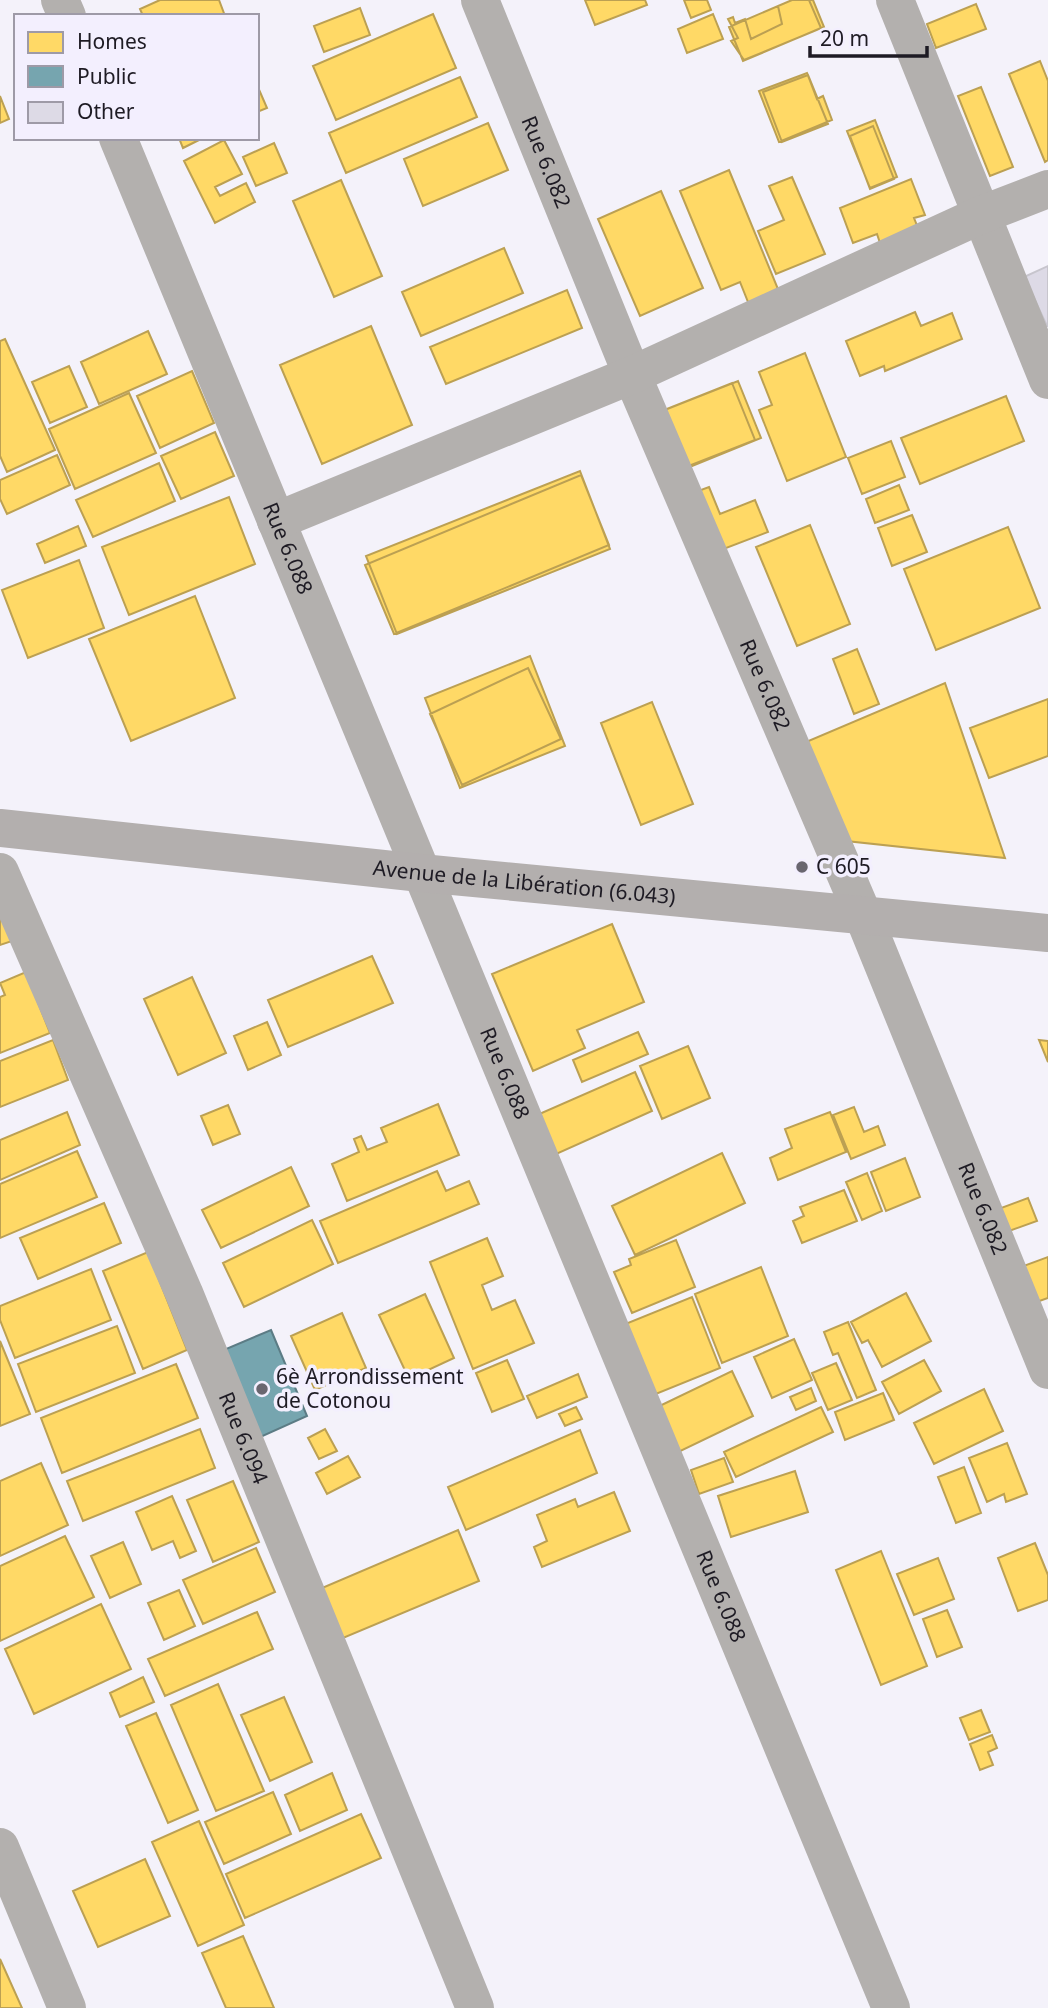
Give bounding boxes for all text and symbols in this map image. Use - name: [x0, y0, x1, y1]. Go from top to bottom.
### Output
- legend: [14, 14, 259, 140]
- scale bar: [810, 14, 927, 58]
- text: 20 m: [820, 24, 869, 52]
- text: Homes: [77, 27, 147, 55]
- text: Public: [77, 62, 137, 90]
- text: Other: [77, 97, 135, 125]
- street label: Rue 6.082: [515, 112, 578, 212]
- street label: Rue 6.088: [257, 498, 320, 598]
- street label: Rue 6.082: [734, 635, 798, 735]
- place label: C 605: [816, 852, 871, 880]
- street label: Avenue de la Libération (6.043): [372, 853, 677, 910]
- marker: C 605: [794, 859, 810, 875]
- street label: Rue 6.088: [474, 1023, 537, 1123]
- street label: Rue 6.082: [952, 1158, 1015, 1259]
- place label: 6è Arrondissement de Cotonou: [276, 1362, 464, 1414]
- marker: 6è Arrondissement de Cotonou: [254, 1381, 270, 1397]
- street label: Rue 6.094: [213, 1387, 275, 1488]
- street label: Rue 6.088: [690, 1546, 753, 1646]

